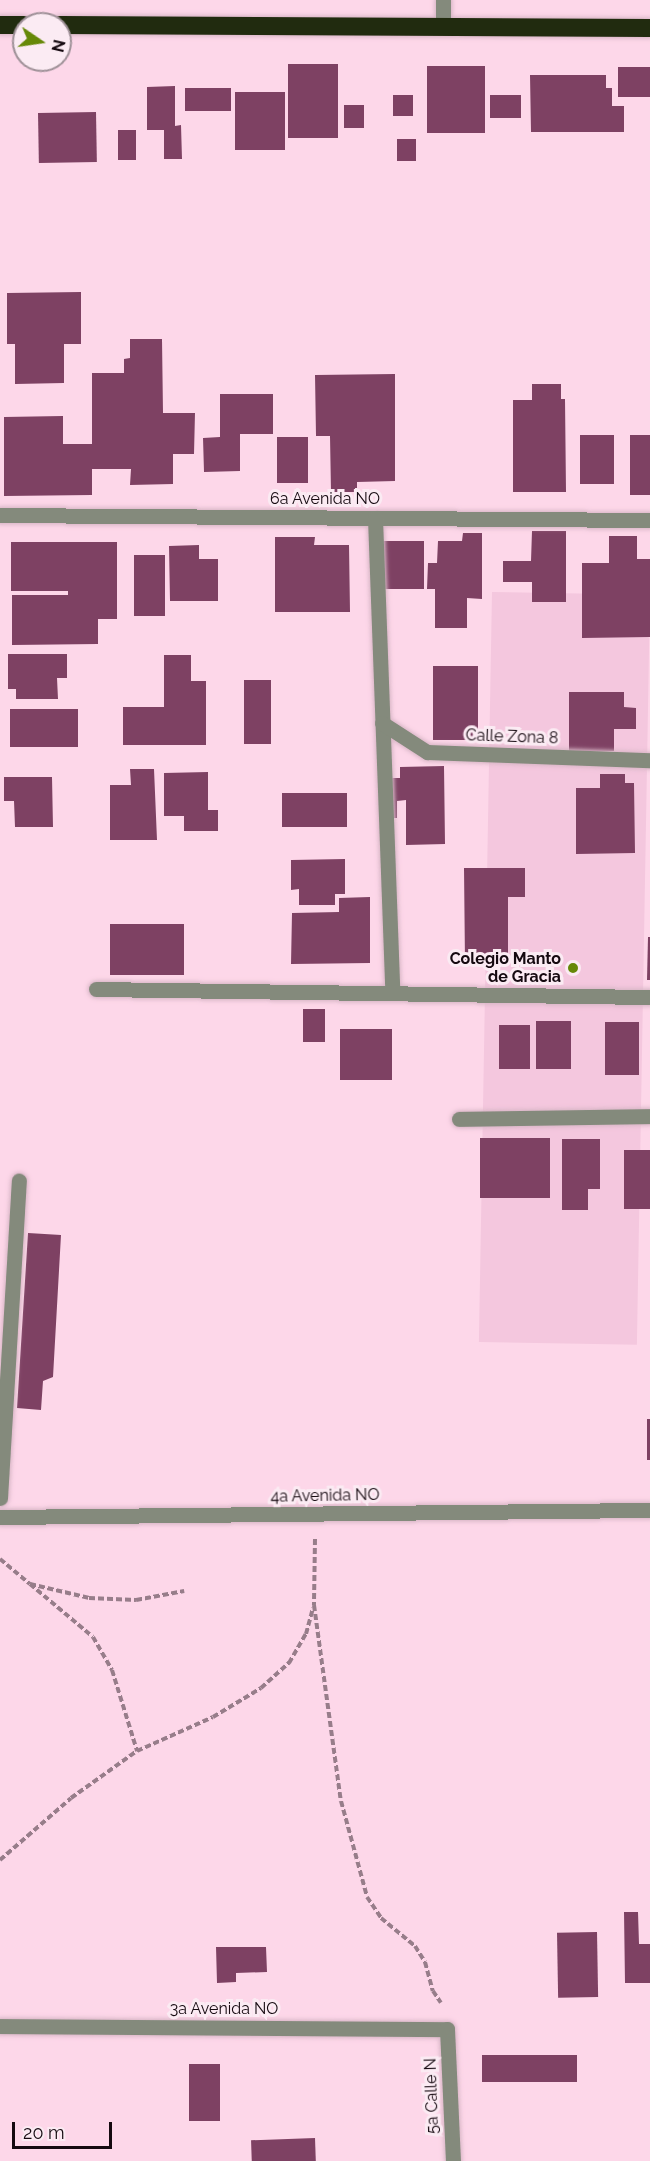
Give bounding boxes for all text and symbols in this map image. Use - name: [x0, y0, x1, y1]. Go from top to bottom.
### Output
- north arrow: [12, 12, 72, 72]
- text: N: [47, 38, 69, 54]
- street label: 6a Avenida NO: [270, 489, 380, 509]
- street label: Calle Zona 8: [465, 726, 559, 748]
- place label: Colegio Manto de Gracia: [450, 949, 561, 987]
- marker: Colegio Manto de Gracia: [566, 961, 580, 975]
- street label: 4a Avenida NO: [270, 1485, 380, 1507]
- street label: 3a Avenida NO: [169, 1999, 279, 2019]
- street label: 5a Calle N: [421, 2058, 443, 2134]
- scale bar: [15, 2110, 116, 2148]
- text: 20 m: [23, 2122, 65, 2143]

